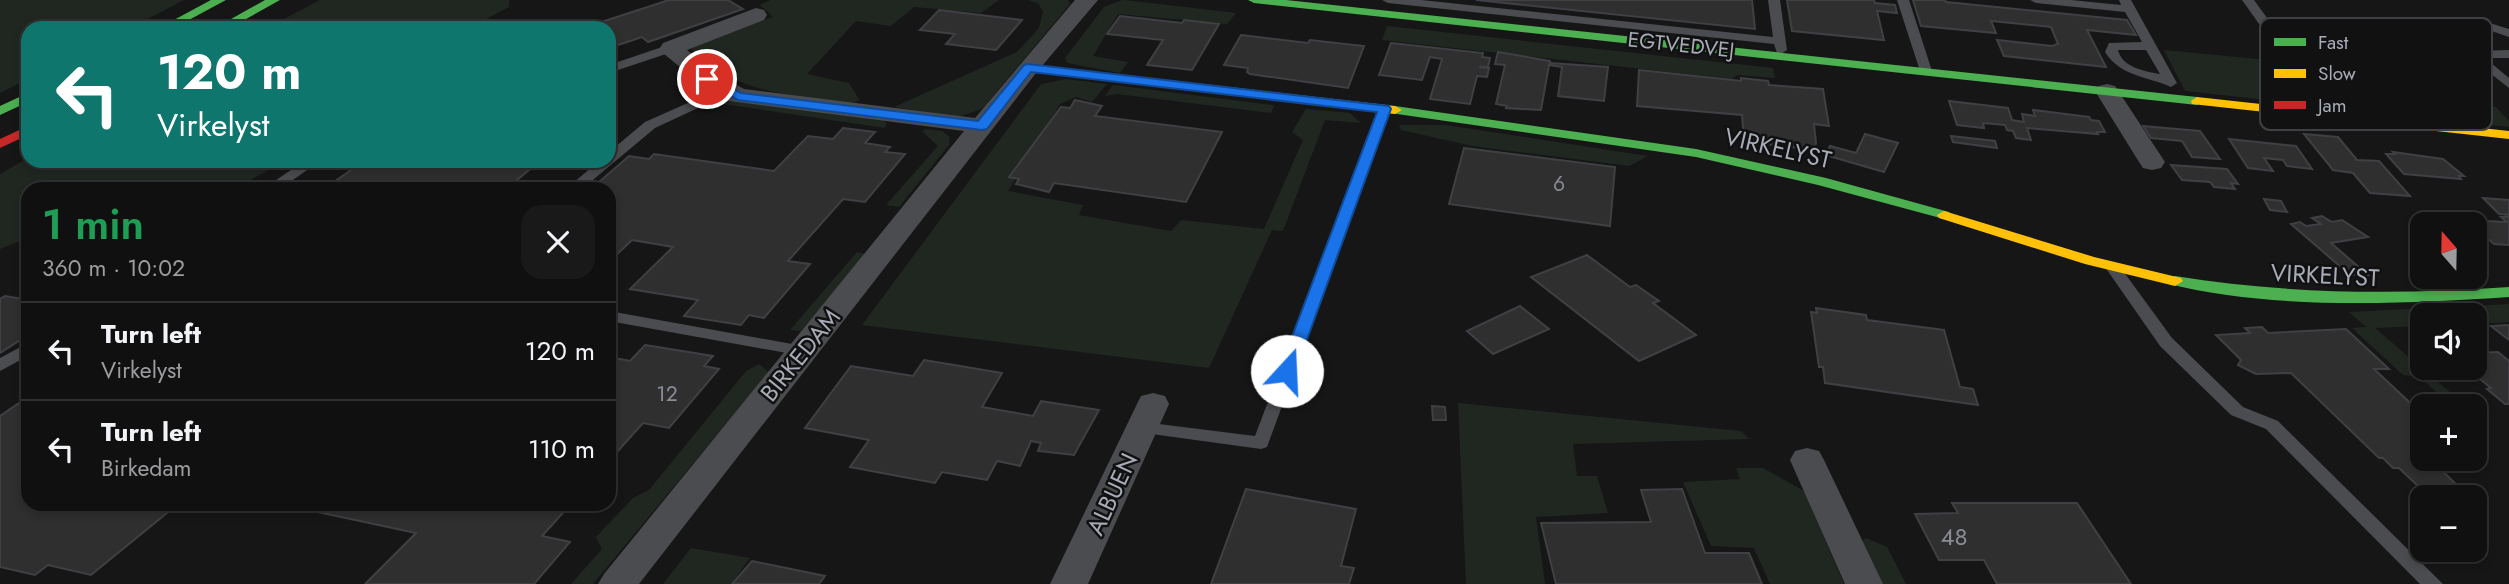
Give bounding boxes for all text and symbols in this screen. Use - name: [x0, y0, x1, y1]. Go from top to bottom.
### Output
- legend: [2260, 18, 2492, 130]
- street label: EGTVEDVEJ: [1626, 24, 1736, 66]
- text: Fast: [2318, 29, 2349, 56]
- text: 120 m: [157, 37, 301, 107]
- icon: left: [42, 49, 133, 140]
- pin: [677, 49, 737, 109]
- icon: arrive: [688, 60, 726, 98]
- text: Slow: [2318, 60, 2356, 87]
- text: Jam: [2315, 92, 2347, 119]
- text: Virkelyst: [157, 102, 270, 148]
- street label: VIRKELYST: [1721, 119, 1835, 177]
- house number: 6: [1553, 169, 1565, 199]
- text: 1 min: [42, 194, 144, 255]
- button: close: [521, 205, 595, 279]
- north arrow: [2410, 212, 2487, 289]
- map controls: [2410, 212, 2487, 562]
- text: 360 m · 10:02: [42, 251, 185, 285]
- street label: VIRKELYST: [2270, 255, 2380, 295]
- street label: BIRKEDAM: [752, 301, 848, 409]
- button: sound: [2410, 303, 2487, 380]
- text: Turn left: [101, 315, 201, 353]
- icon: left: [42, 332, 80, 370]
- text: 120 m: [525, 332, 595, 370]
- position arrow: [1250, 334, 1324, 408]
- text: Virkelyst: [101, 353, 182, 387]
- house number: 12: [656, 379, 678, 409]
- button: +: [2410, 394, 2487, 471]
- text: Turn left: [101, 413, 201, 451]
- icon: left: [42, 430, 80, 468]
- text: 110 m: [528, 430, 595, 468]
- street label: ALBUEN: [1078, 447, 1146, 541]
- text: Birkedam: [101, 451, 191, 485]
- button: −: [2410, 485, 2487, 562]
- house number: 48: [1940, 519, 1968, 554]

